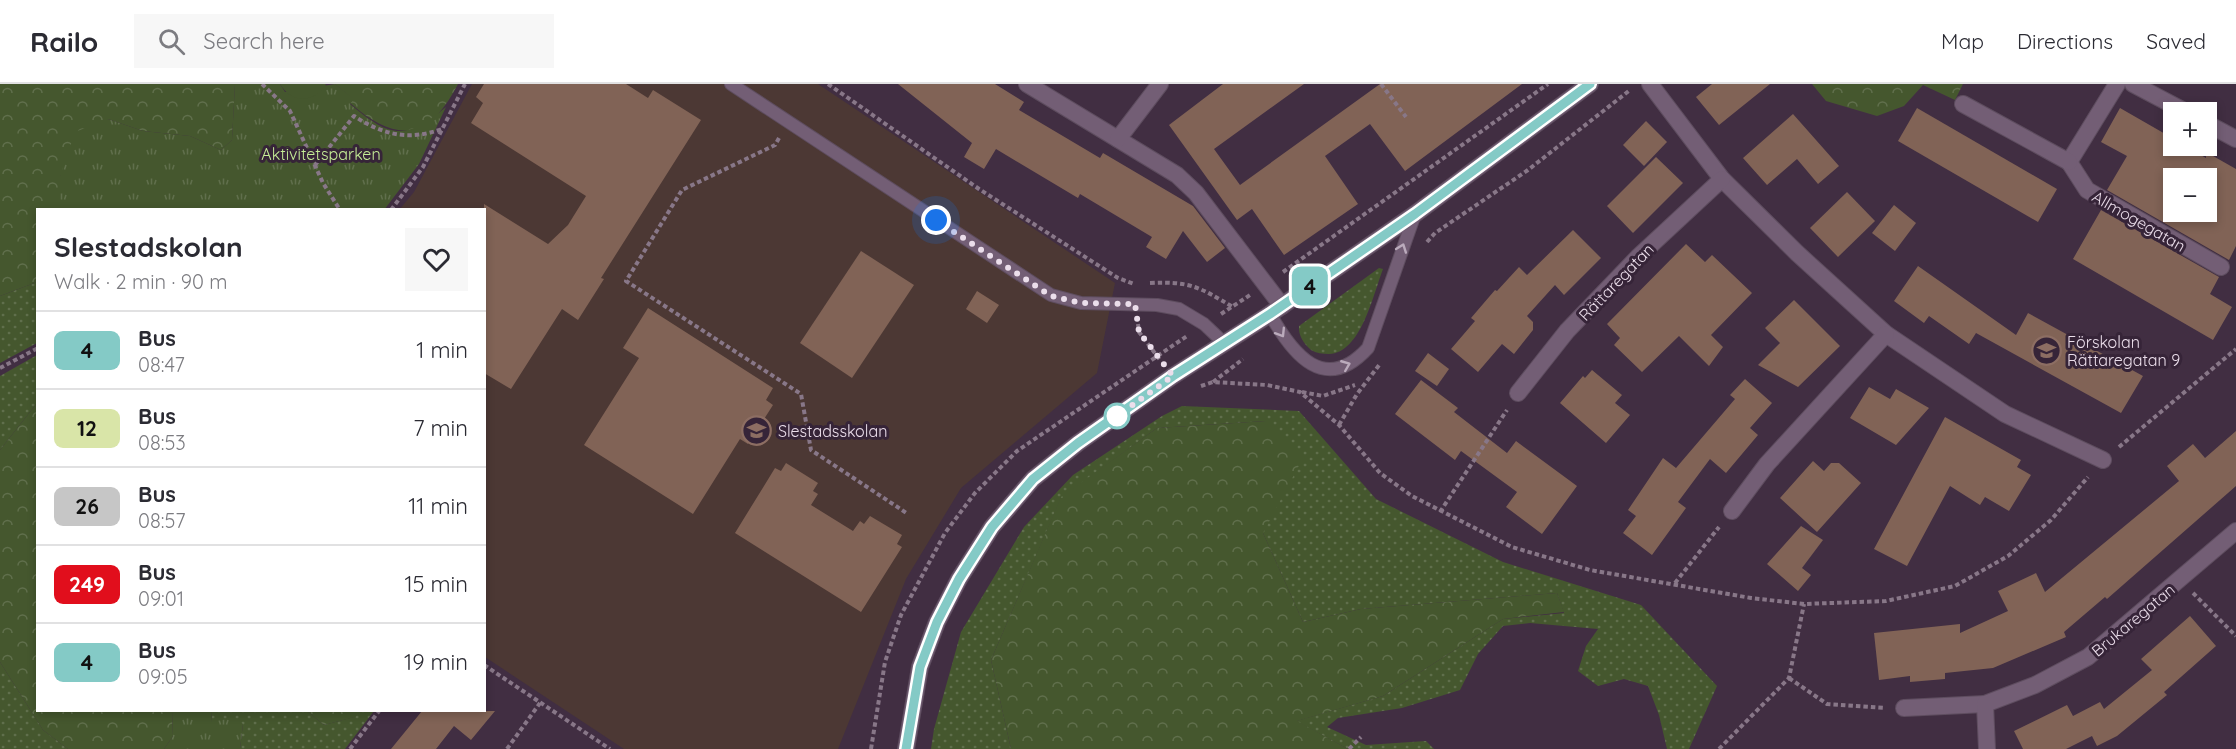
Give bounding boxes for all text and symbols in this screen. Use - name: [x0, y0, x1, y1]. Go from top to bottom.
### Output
- search box: [134, 14, 554, 68]
- text: Railo: [30, 24, 98, 59]
- icon: search: [155, 25, 188, 58]
- text: Search here: [203, 27, 325, 55]
- text: Map: [1941, 28, 1984, 54]
- text: Directions: [2017, 28, 2113, 54]
- text: Saved: [2146, 28, 2206, 54]
- map controls: [2163, 102, 2217, 222]
- button: +: [2163, 102, 2217, 156]
- park label: Aktivitetsparken: [261, 144, 381, 164]
- button: −: [2163, 168, 2217, 222]
- street label: Allmogegatan: [2089, 186, 2189, 256]
- your location: [921, 205, 951, 235]
- button: heart: [405, 228, 468, 291]
- text: Slestadskolan: [54, 229, 243, 264]
- street label: Rättaregatan: [1574, 239, 1658, 325]
- one-way arrow: [1395, 243, 1408, 254]
- line badge: 4: [1290, 266, 1330, 306]
- text: Walk · 2 min · 90 m: [54, 269, 228, 294]
- text: 4: [1304, 273, 1316, 299]
- text: Bus: [138, 324, 176, 352]
- one-way arrow: [1274, 327, 1286, 337]
- place label: Förskolan Rättaregatan 9: [2067, 332, 2180, 370]
- school or university icon: Förskolan Rättaregatan 9: [2030, 335, 2062, 367]
- text: 1 min: [416, 336, 468, 364]
- text: 4: [81, 337, 93, 363]
- text: 08:47: [138, 352, 185, 377]
- one-way arrow: [1340, 360, 1351, 372]
- text: Bus: [138, 402, 176, 430]
- unlabelled marker: [1104, 403, 1130, 429]
- text: 7 min: [413, 414, 468, 442]
- text: 12: [77, 415, 97, 441]
- school or university icon: Slestadsskolan: [741, 415, 773, 447]
- place label: Slestadsskolan: [778, 421, 887, 441]
- text: 08:53: [138, 430, 186, 455]
- text: Bus: [138, 480, 176, 508]
- text: 11 min: [408, 492, 468, 520]
- text: 26: [75, 493, 99, 519]
- text: 08:57: [138, 508, 186, 533]
- text: Bus: [138, 558, 176, 586]
- text: 15 min: [404, 570, 468, 598]
- text: 249: [69, 571, 105, 597]
- street label: Brukaregatan: [2087, 579, 2179, 661]
- text: 09:01: [138, 586, 184, 611]
- text: Bus: [138, 636, 176, 664]
- text: 19 min: [404, 648, 468, 676]
- text: 4: [81, 649, 93, 675]
- text: 09:05: [138, 664, 188, 689]

